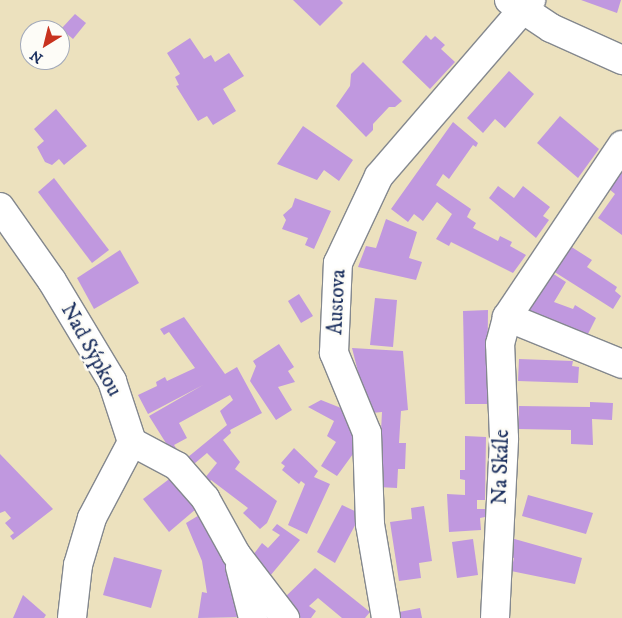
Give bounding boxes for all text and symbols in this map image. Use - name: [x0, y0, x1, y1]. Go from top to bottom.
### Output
- north arrow: [20, 20, 70, 70]
- text: N: [27, 46, 47, 67]
- street label: Austova: [323, 269, 351, 335]
- street label: Nad Sýpkou: [55, 299, 127, 401]
- street label: Na Skále: [487, 429, 515, 505]

